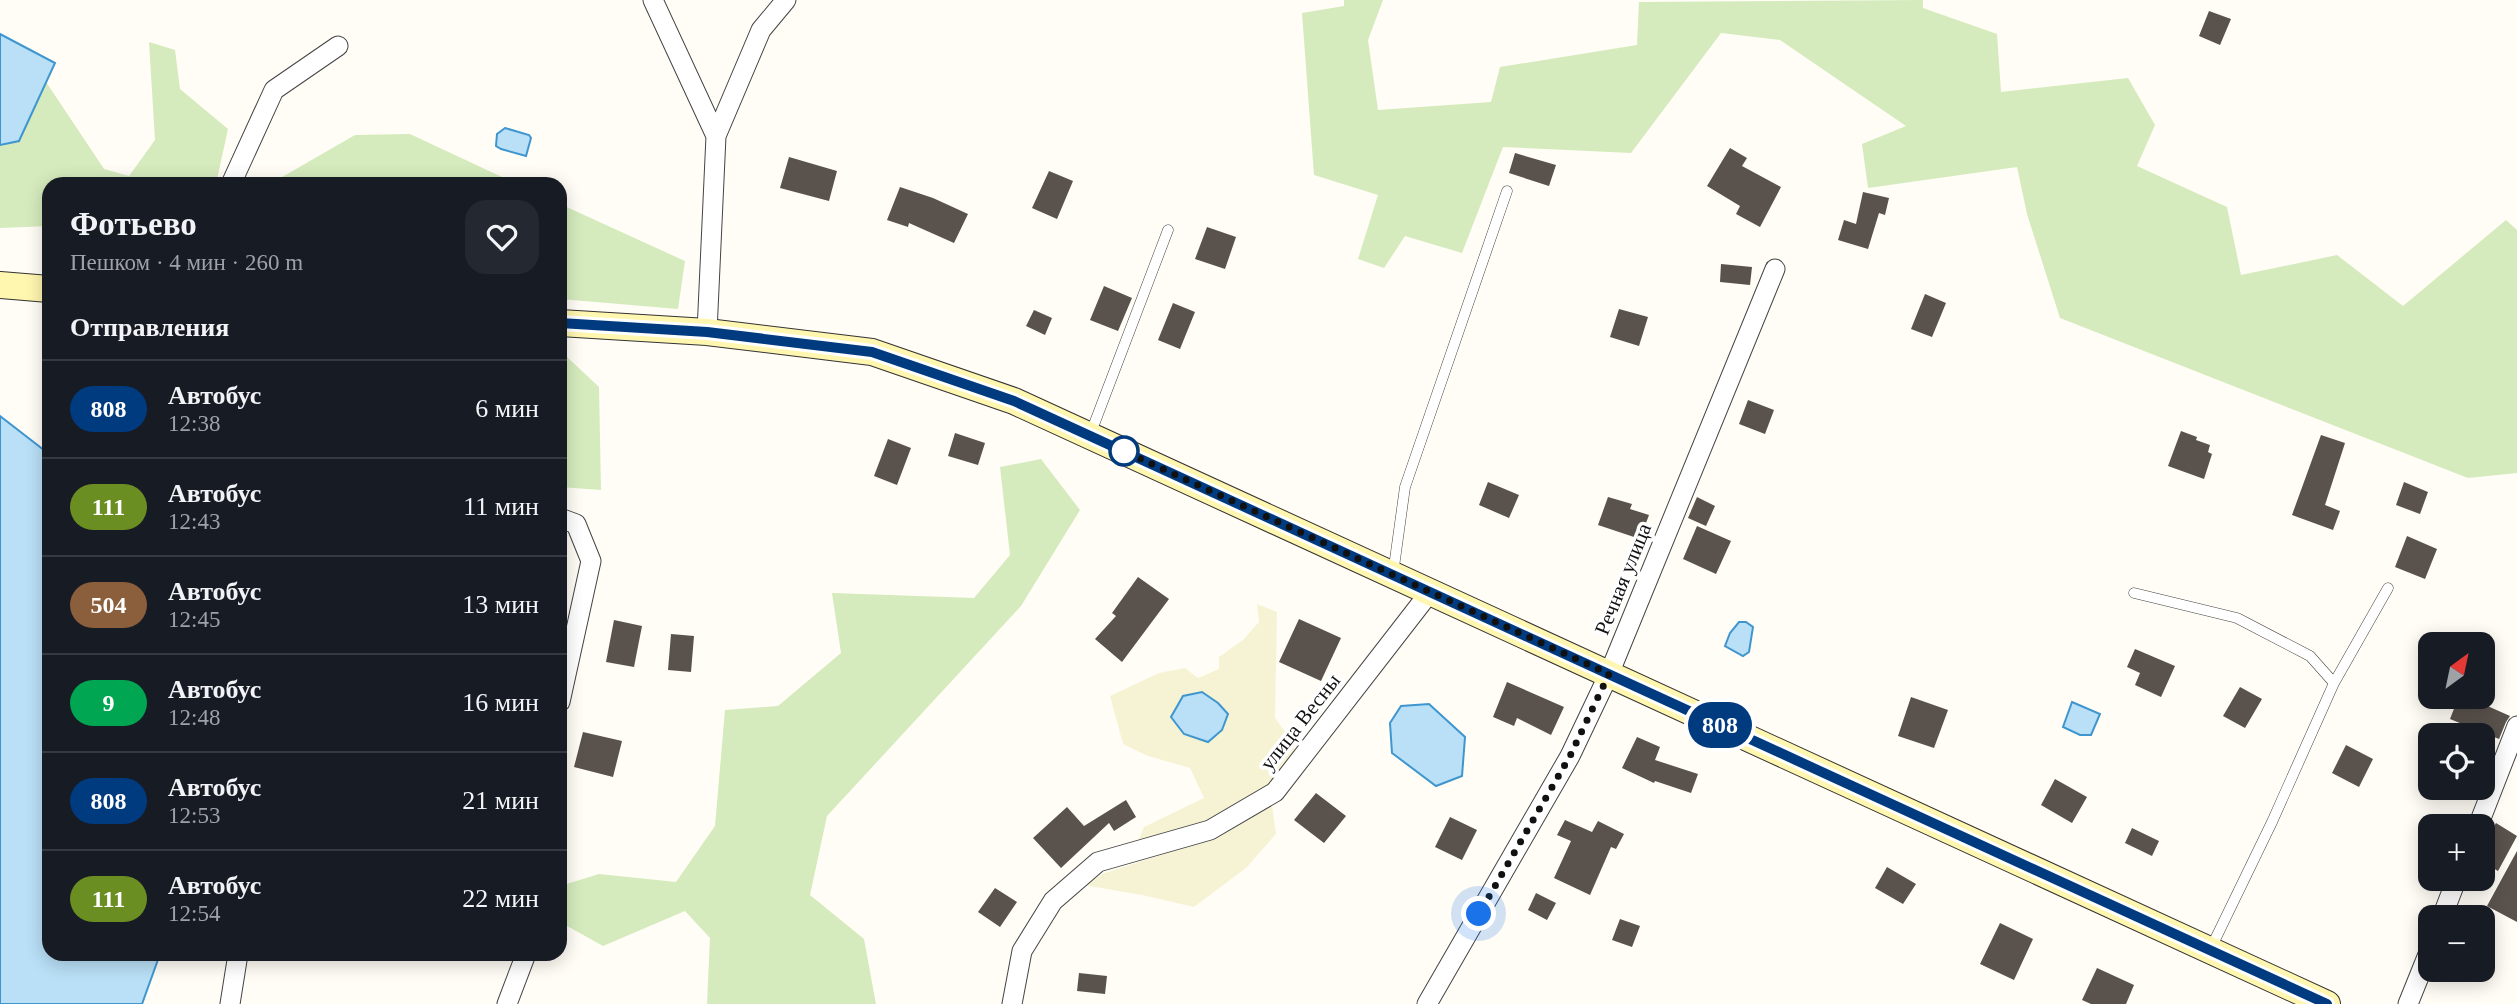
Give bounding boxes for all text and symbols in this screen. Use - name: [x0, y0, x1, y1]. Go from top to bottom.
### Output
- button: heart: [465, 200, 539, 274]
- text: Фотьево: [70, 206, 197, 242]
- text: Пешком · 4 мин · 260 m: [70, 250, 303, 275]
- text: Отправления: [70, 313, 229, 342]
- text: Автобус: [168, 381, 261, 410]
- text: 6 мин: [475, 394, 539, 423]
- text: 808: [91, 396, 127, 422]
- text: 12:38: [168, 411, 220, 436]
- unlabelled marker: [1109, 436, 1139, 466]
- text: Автобус: [168, 479, 261, 508]
- text: 11 мин: [463, 492, 539, 521]
- text: 111: [92, 494, 125, 520]
- text: 12:43: [168, 509, 220, 534]
- street label: Речная улица: [1590, 519, 1656, 638]
- text: Автобус: [168, 577, 261, 606]
- text: 13 мин: [462, 590, 539, 619]
- text: 504: [91, 592, 127, 618]
- text: 12:45: [168, 607, 220, 632]
- north arrow: [2418, 632, 2496, 709]
- map controls: [2418, 632, 2495, 982]
- street label: улица Весны: [1255, 669, 1345, 775]
- text: Автобус: [168, 675, 261, 704]
- text: 16 мин: [462, 688, 539, 717]
- text: 9: [103, 690, 115, 716]
- line badge: 808: [1680, 702, 1760, 748]
- text: 12:48: [168, 705, 220, 730]
- text: 808: [1702, 712, 1738, 738]
- button: locate: [2418, 723, 2495, 800]
- text: Автобус: [168, 773, 261, 802]
- text: 21 мин: [462, 786, 539, 815]
- text: 808: [91, 788, 127, 814]
- text: 12:53: [168, 803, 220, 828]
- button: +: [2418, 814, 2495, 891]
- text: Автобус: [168, 871, 261, 900]
- text: 22 мин: [462, 884, 539, 913]
- text: 111: [92, 886, 125, 912]
- your location: [1461, 896, 1496, 931]
- text: 12:54: [168, 901, 220, 926]
- button: −: [2418, 905, 2495, 982]

